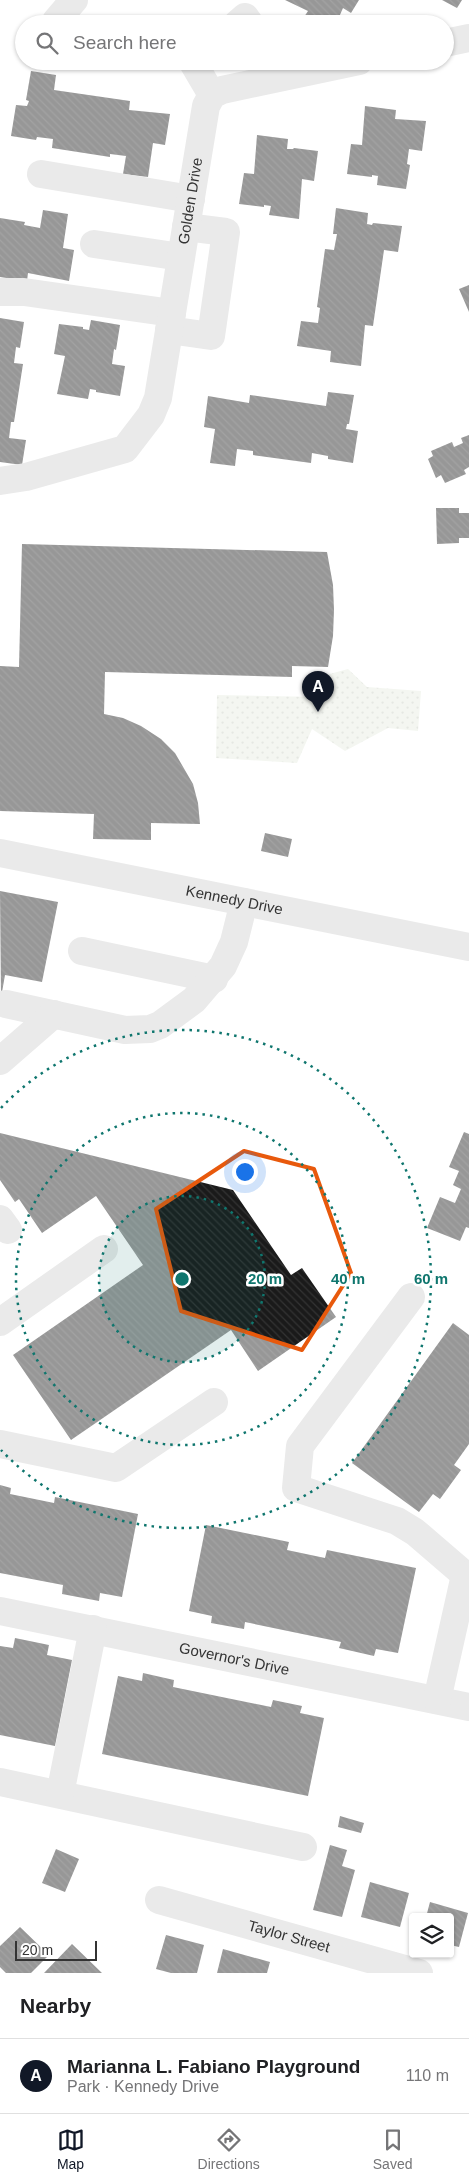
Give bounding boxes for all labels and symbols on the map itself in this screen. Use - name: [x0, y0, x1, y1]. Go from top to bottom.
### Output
- street label: Golden Drive: [174, 156, 205, 246]
- pin: A: [302, 671, 334, 712]
- street label: Kennedy Drive: [185, 881, 284, 917]
- your location: [232, 1159, 258, 1185]
- centre of rings: [173, 1270, 191, 1288]
- text: 20 m: [248, 1270, 282, 1287]
- text: 40 m: [331, 1270, 365, 1287]
- text: 60 m: [414, 1270, 448, 1287]
- street label: Governor's Drive: [178, 1639, 291, 1678]
- street label: Taylor Street: [246, 1916, 333, 1956]
- scale bar: [15, 1938, 98, 1961]

